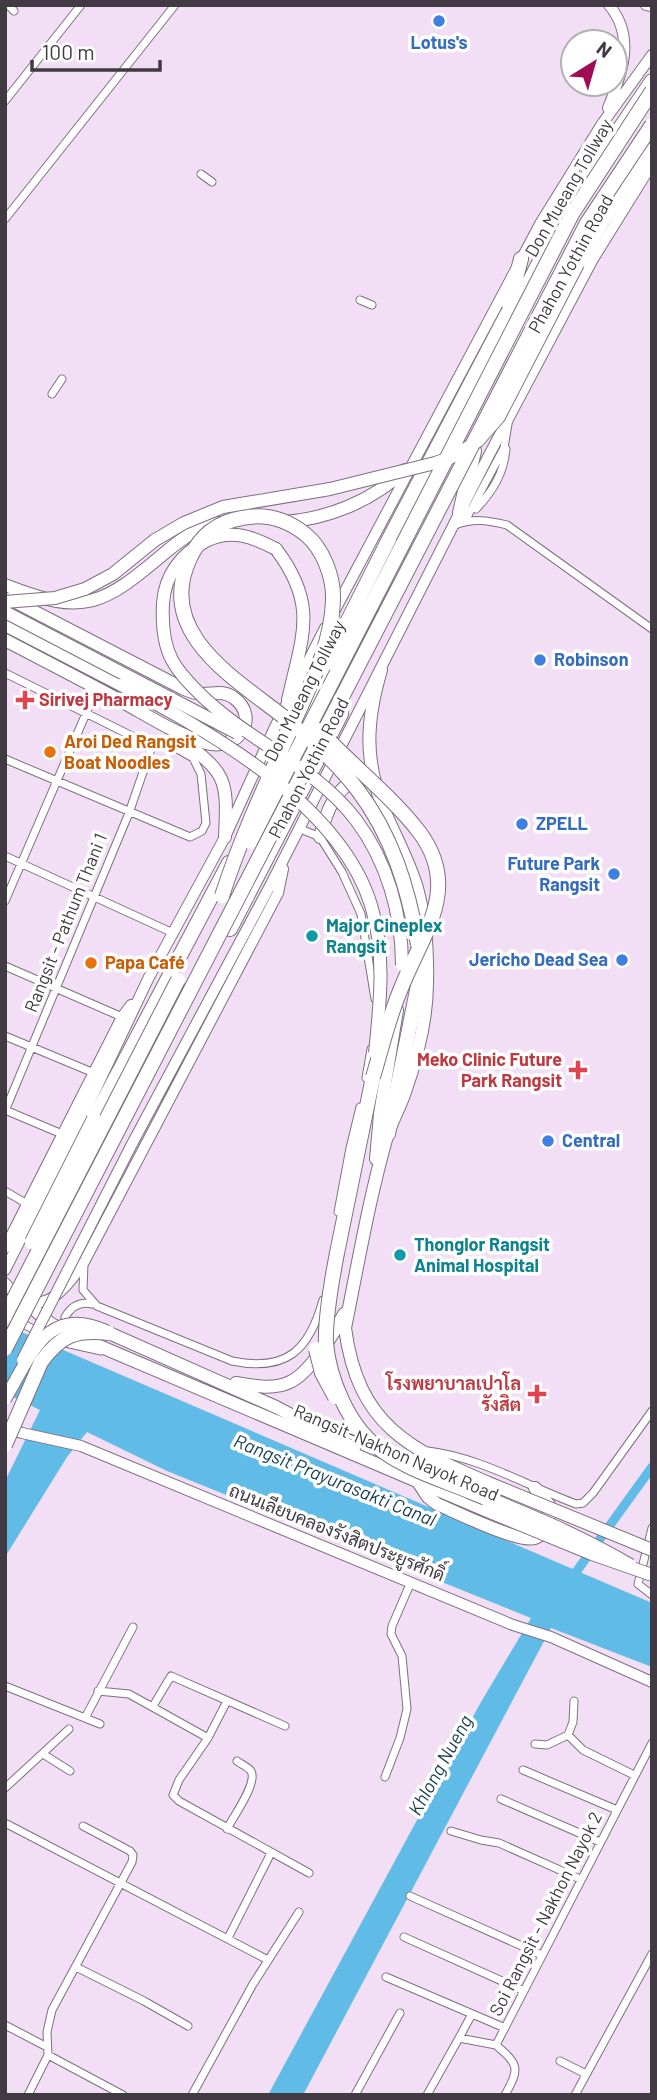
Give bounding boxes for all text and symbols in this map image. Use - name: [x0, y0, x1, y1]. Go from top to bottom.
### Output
- marker: Lotus's: [431, 13, 447, 29]
- scale bar: [32, 28, 159, 72]
- north arrow: [559, 28, 629, 98]
- place label: Lotus's: [410, 31, 468, 53]
- text: N: [593, 36, 617, 62]
- text: 100 m: [42, 39, 95, 64]
- street label: Don Mueang Tollway: [520, 115, 617, 260]
- street label: Phahon Yothin Road: [523, 190, 617, 337]
- street label: Don Mueang Tollway: [259, 616, 349, 765]
- place label: Robinson: [554, 648, 628, 670]
- marker: Robinson: [532, 652, 548, 668]
- place label: Sirivej Pharmacy: [39, 688, 173, 710]
- marker: Sirivej Pharmacy: [17, 692, 33, 708]
- street label: Phahon Yothin Road: [263, 694, 353, 842]
- place label: Aroi Ded Rangsit Boat Noodles: [64, 730, 197, 773]
- marker: Aroi Ded Rangsit Boat Noodles: [42, 744, 58, 760]
- place label: ZPELL: [536, 812, 588, 834]
- marker: ZPELL: [514, 816, 530, 832]
- street label: Rangsit - Pathum Thani 1: [19, 830, 111, 1015]
- place label: Future Park Rangsit: [507, 852, 600, 895]
- marker: Future Park Rangsit: [606, 866, 622, 882]
- place label: Major Cineplex Rangsit: [326, 914, 443, 957]
- marker: Major Cineplex Rangsit: [304, 928, 320, 944]
- place label: Jericho Dead Sea: [469, 948, 608, 970]
- place label: Papa Café: [105, 951, 185, 973]
- marker: Jericho Dead Sea: [614, 952, 630, 968]
- marker: Papa Café: [83, 955, 99, 971]
- place label: Meko Clinic Future Park Rangsit: [417, 1048, 562, 1091]
- marker: Meko Clinic Future Park Rangsit: [568, 1060, 588, 1080]
- place label: Central: [562, 1129, 620, 1151]
- marker: Central: [540, 1133, 556, 1149]
- place label: Thonglor Rangsit Animal Hospital: [414, 1233, 550, 1276]
- marker: Thonglor Rangsit Animal Hospital: [392, 1247, 408, 1263]
- place label: โรงพยาบาลเปาโล รังสิต: [385, 1371, 521, 1415]
- marker: โรงพยาบาลเปาโล รังสิต: [527, 1384, 547, 1404]
- street label: Rangsit-Nakhon Nayok Road: [291, 1399, 502, 1505]
- water label: Rangsit Prayurasakti Canal: [231, 1428, 440, 1531]
- street label: ถนนเลียบคลองรังสิตประยูรศักดิ์: [225, 1475, 450, 1588]
- water label: Khlong Nueng: [403, 1711, 477, 1819]
- street label: Soi Rangsit - Nakhon Nayok 2: [484, 1808, 606, 2019]

